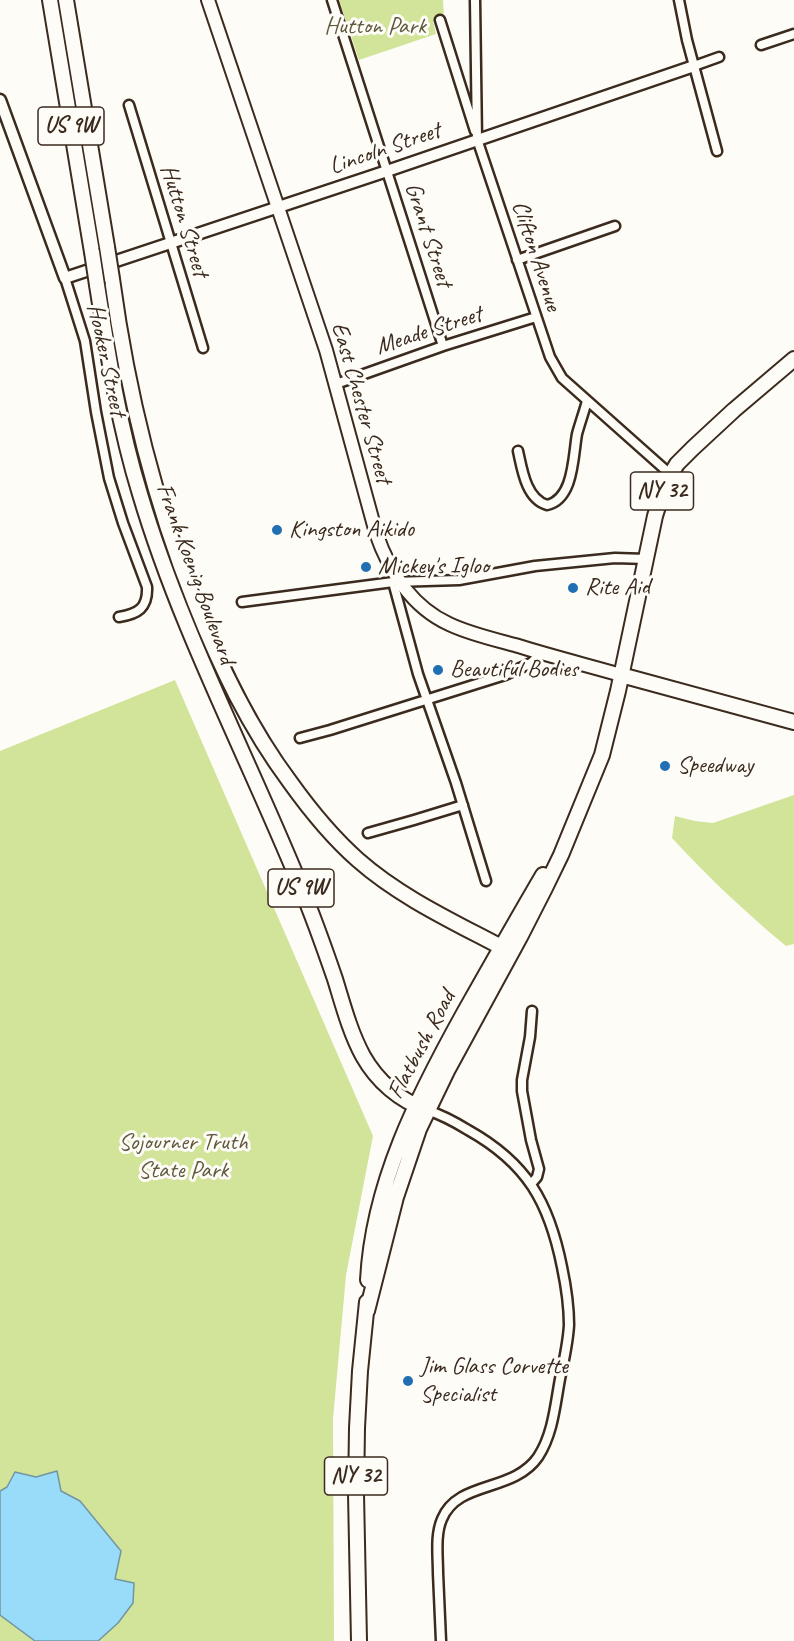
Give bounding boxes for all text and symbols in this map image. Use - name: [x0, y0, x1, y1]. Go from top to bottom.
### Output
- park label: Hutton Park: [324, 13, 426, 41]
- road number: US 9W: [38, 107, 104, 145]
- street label: Lincoln Street: [326, 117, 444, 181]
- street label: Hutton Street: [153, 162, 215, 280]
- street label: Grant Street: [398, 179, 458, 291]
- street label: Clifton Avenue: [505, 197, 567, 315]
- street label: Meade Street: [372, 300, 486, 362]
- street label: Hooker Street: [80, 301, 132, 419]
- street label: East Chester Street: [324, 319, 398, 487]
- road number: NY 32: [630, 472, 694, 510]
- street label: Frank Koenig Boulevard: [149, 480, 241, 668]
- place label: Kingston Aikido: [289, 516, 414, 544]
- marker: Kingston Aikido: [270, 523, 284, 537]
- place label: Mickey's Igloo: [378, 553, 489, 581]
- marker: Mickey's Igloo: [359, 560, 373, 574]
- place label: Rite Aid: [585, 574, 650, 602]
- marker: Rite Aid: [566, 581, 580, 595]
- place label: Beautiful Bodies: [450, 656, 578, 684]
- marker: Beautiful Bodies: [431, 663, 445, 677]
- place label: Speedway: [677, 752, 753, 780]
- marker: Speedway: [658, 759, 672, 773]
- road number: US 9W: [268, 869, 334, 907]
- street label: Flatbush Road: [382, 986, 462, 1104]
- park label: Sojourner Truth State Park: [118, 1129, 248, 1185]
- place label: Jim Glass Corvette Specialist: [420, 1353, 568, 1409]
- marker: Jim Glass Corvette Specialist: [401, 1374, 415, 1388]
- road number: NY 32: [324, 1457, 388, 1495]

